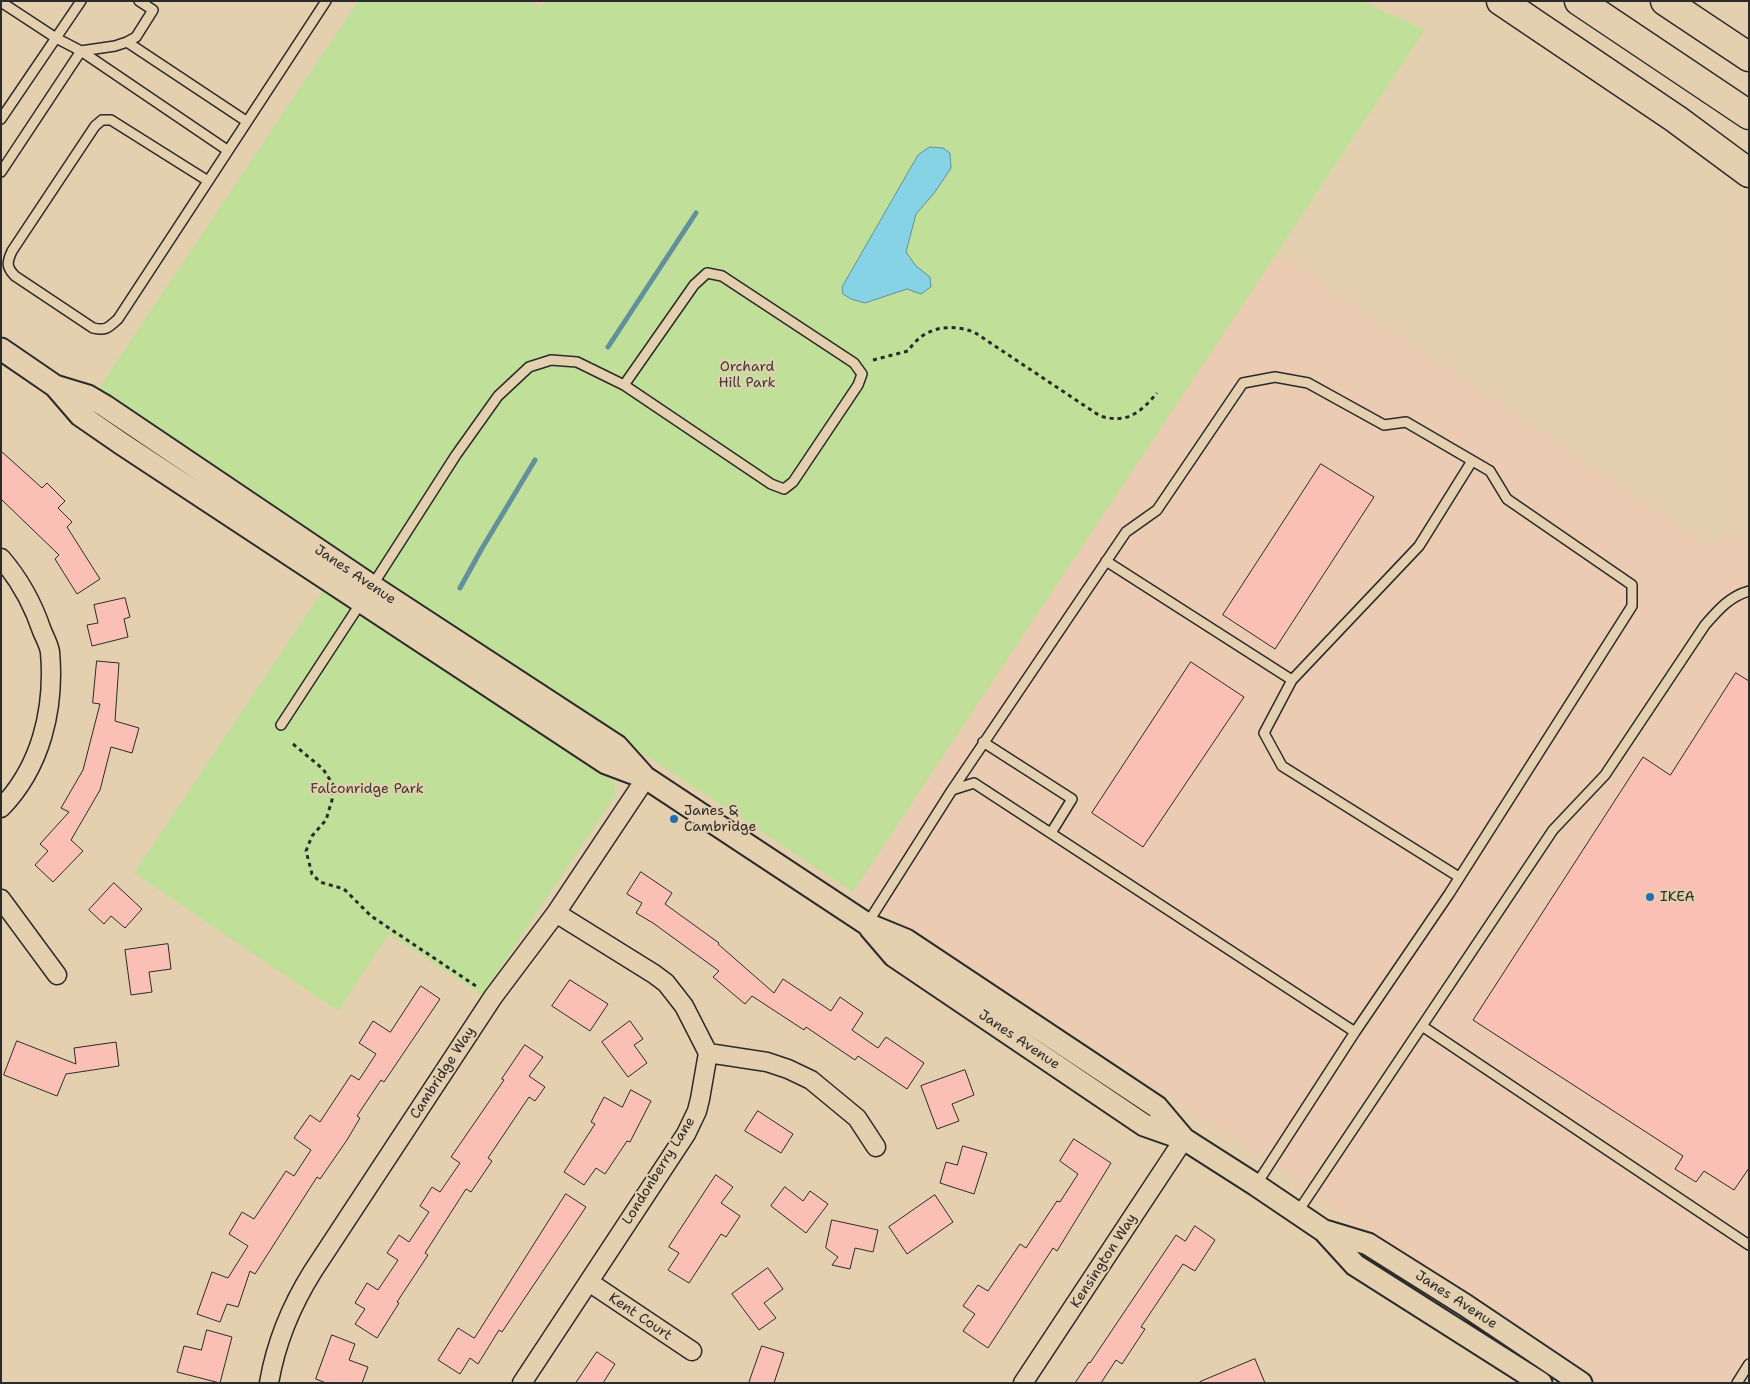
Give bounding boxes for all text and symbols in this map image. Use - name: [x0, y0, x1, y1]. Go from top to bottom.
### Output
- park label: Orchard Hill Park: [718, 359, 776, 392]
- street label: Janes Avenue: [311, 542, 399, 608]
- park label: Falconridge Park: [310, 781, 424, 797]
- place label: Janes & Cambridge: [684, 803, 756, 836]
- marker: Janes & Cambridge: [668, 813, 680, 825]
- place label: IKEA: [1660, 889, 1695, 905]
- marker: IKEA: [1644, 891, 1656, 903]
- street label: Janes Avenue: [975, 1007, 1063, 1073]
- street label: Cambridge Way: [407, 1024, 479, 1122]
- street label: Londonberry Lane: [619, 1114, 699, 1228]
- street label: Kensington Way: [1067, 1211, 1141, 1311]
- street label: Janes Avenue: [1412, 1267, 1500, 1333]
- street label: Kent Court: [605, 1290, 675, 1344]

